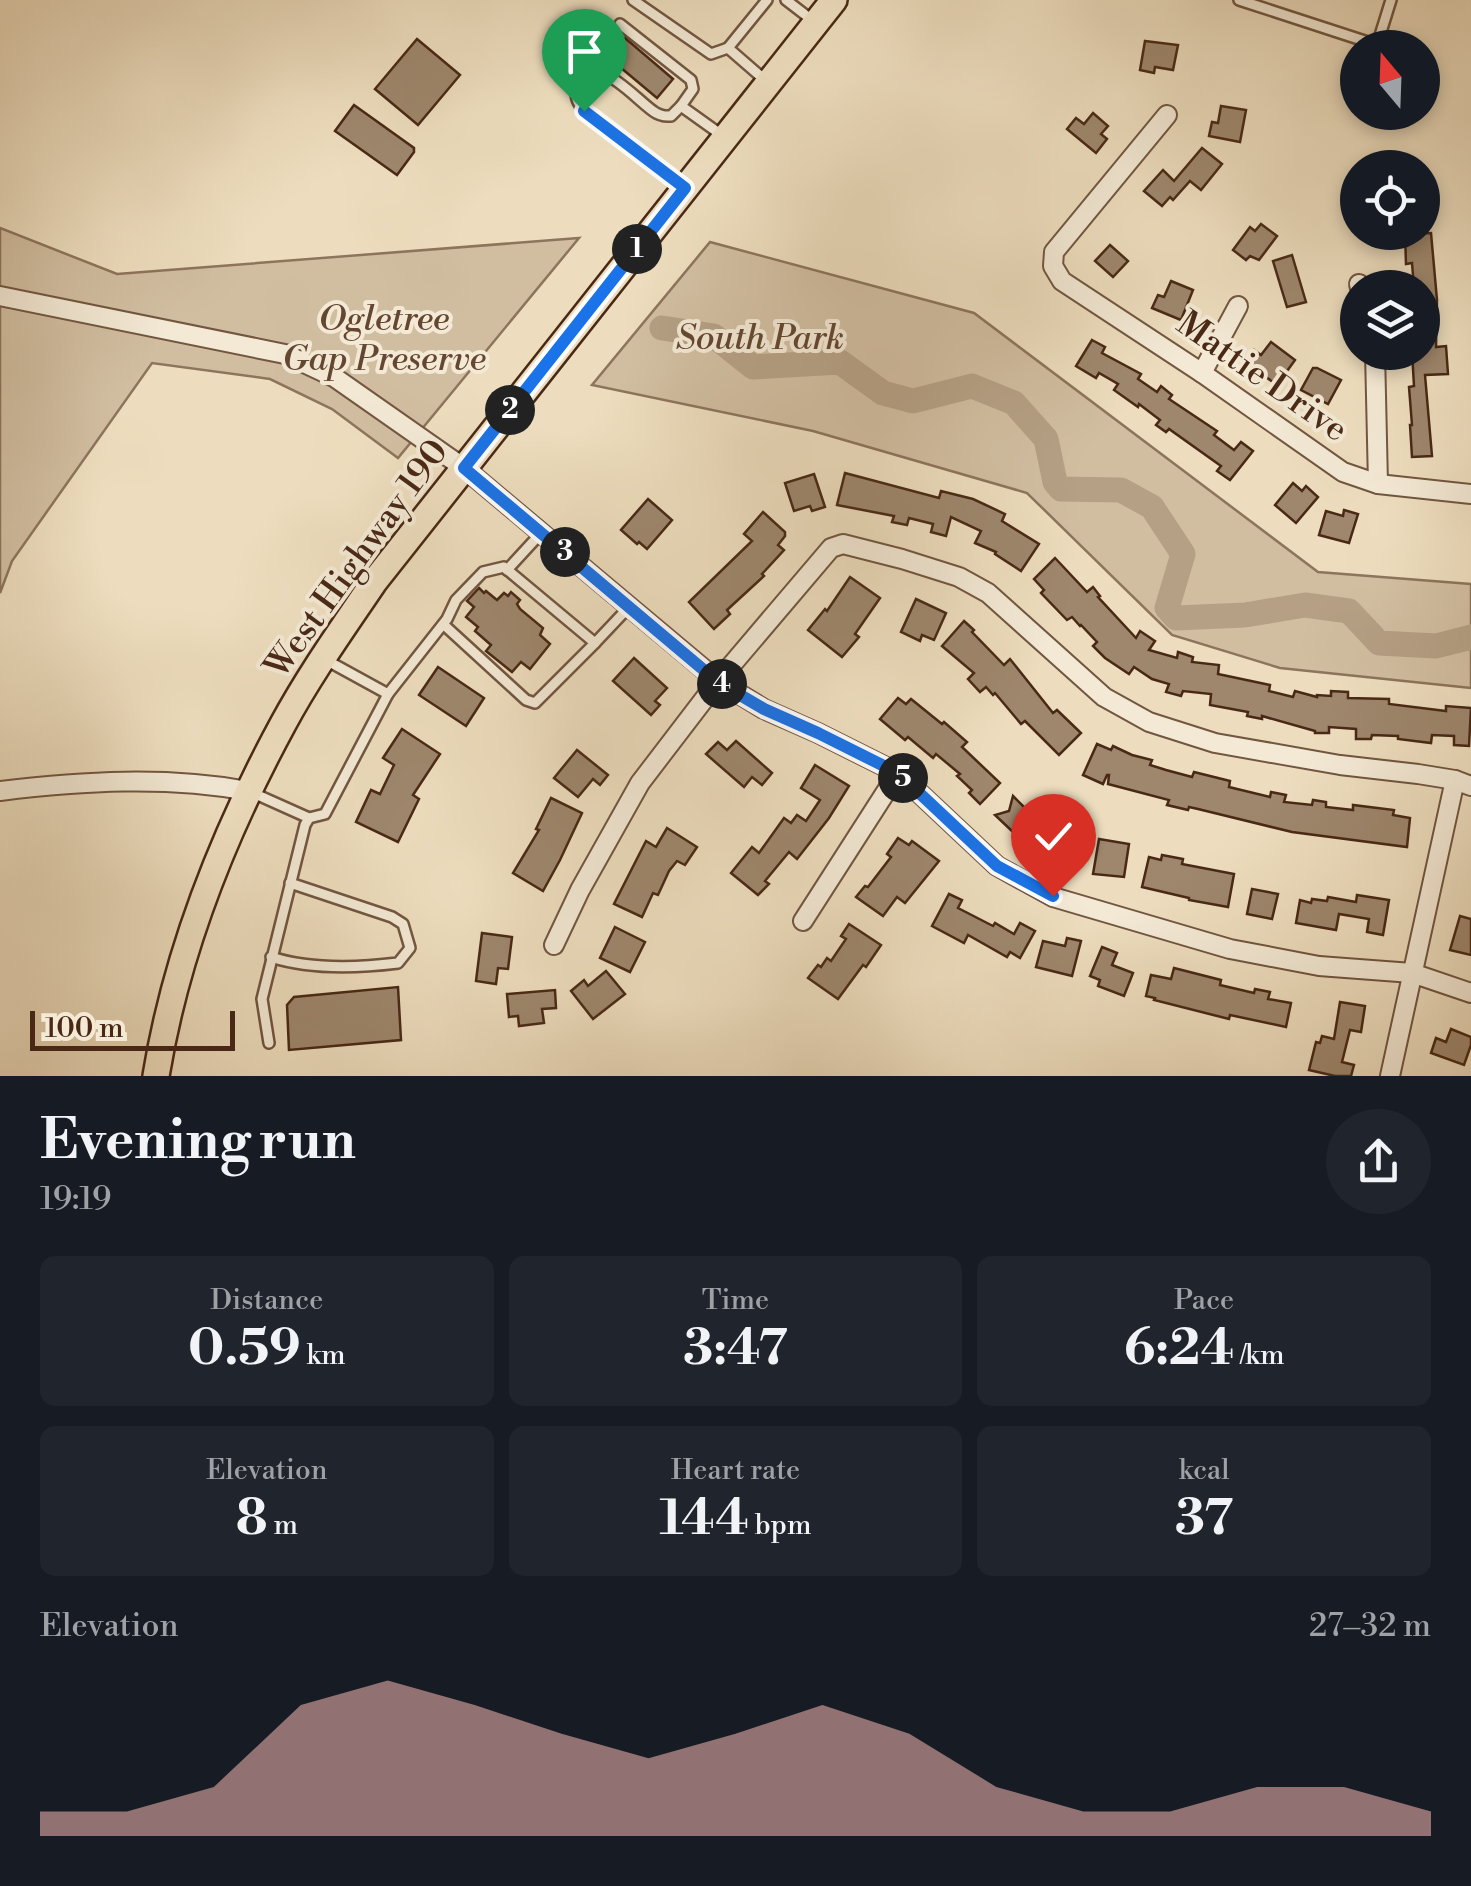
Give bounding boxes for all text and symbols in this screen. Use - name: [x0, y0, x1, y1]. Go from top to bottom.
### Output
- pin: [542, 9, 627, 112]
- icon: arrive: [557, 24, 612, 79]
- north arrow: [1340, 30, 1440, 130]
- map controls: [1340, 30, 1440, 370]
- button: locate: [1340, 150, 1440, 250]
- pin: 1: [612, 224, 662, 274]
- text: 1: [630, 231, 644, 266]
- button: layers: [1340, 270, 1440, 370]
- park label: Ogletree Gap Preserve: [282, 298, 486, 381]
- street label: Mattie Drive: [1168, 302, 1356, 452]
- park label: South Park: [676, 317, 844, 360]
- pin: 2: [485, 385, 535, 435]
- text: 2: [501, 392, 519, 427]
- street label: West Highway 190: [255, 431, 458, 688]
- pin: 3: [540, 527, 590, 577]
- text: 3: [557, 534, 573, 569]
- pin: 4: [697, 659, 747, 709]
- text: 4: [713, 666, 731, 701]
- pin: 5: [878, 753, 928, 803]
- text: 5: [894, 760, 912, 795]
- pin: [1011, 794, 1096, 897]
- icon: check: [1026, 809, 1081, 864]
- scale bar: [30, 1006, 235, 1050]
- text: 100 m: [45, 1011, 124, 1046]
- text: Evening run: [40, 1107, 356, 1176]
- button: share: [1326, 1109, 1431, 1214]
- text: 19:19: [40, 1179, 111, 1219]
- text: Distance: [210, 1283, 323, 1318]
- text: Time: [702, 1283, 769, 1318]
- text: Pace: [1174, 1283, 1234, 1318]
- text: 0.59: [188, 1318, 301, 1380]
- text: 3:47: [683, 1318, 788, 1380]
- text: 6:24: [1124, 1318, 1234, 1380]
- text: km: [301, 1338, 346, 1373]
- text: /km: [1234, 1338, 1284, 1373]
- text: Elevation: [206, 1453, 327, 1488]
- text: Heart rate: [671, 1453, 800, 1488]
- text: kcal: [1179, 1453, 1230, 1488]
- text: 8: [236, 1488, 268, 1550]
- text: 144: [659, 1488, 749, 1550]
- text: 37: [1175, 1488, 1233, 1550]
- text: m: [268, 1508, 298, 1543]
- text: bpm: [749, 1508, 812, 1543]
- text: Elevation: [40, 1606, 179, 1646]
- text: 27–32 m: [1309, 1606, 1431, 1646]

